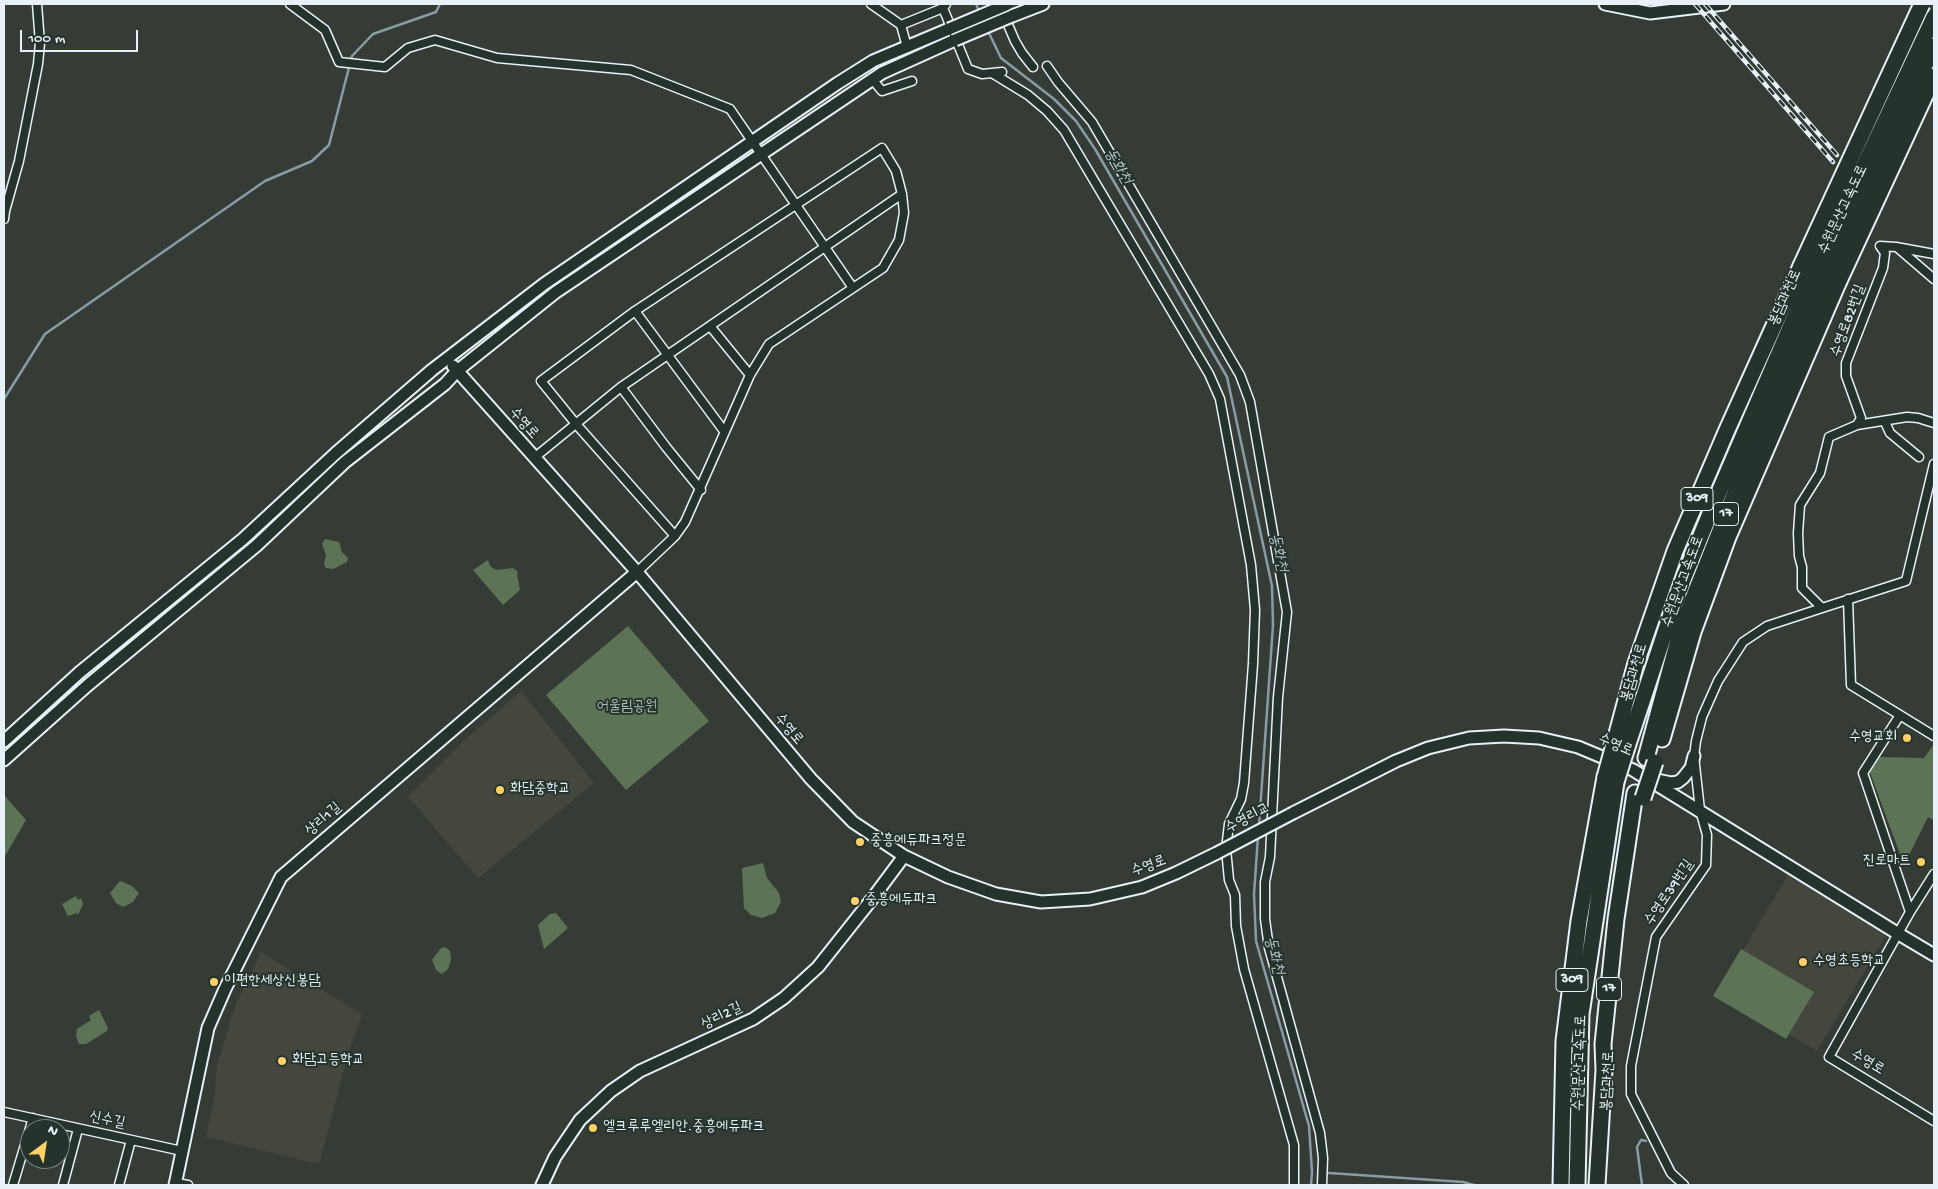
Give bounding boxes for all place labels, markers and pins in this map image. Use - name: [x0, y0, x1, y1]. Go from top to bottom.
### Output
- place label: 수영교회: [1849, 729, 1897, 747]
- marker: 수영교회: [1901, 732, 1913, 744]
- place label: 화담중학교: [510, 781, 570, 799]
- marker: 화담중학교: [494, 784, 506, 796]
- place label: 중흥에듀파크정문: [870, 833, 967, 851]
- marker: 중흥에듀파크정문: [854, 836, 866, 848]
- place label: 진로마트: [1863, 853, 1911, 871]
- marker: 진로마트: [1915, 856, 1927, 868]
- place label: 중흥에듀파크: [865, 892, 937, 910]
- marker: 중흥에듀파크: [849, 895, 861, 907]
- place label: 수영초등학교: [1813, 953, 1885, 971]
- marker: 수영초등학교: [1797, 956, 1809, 968]
- place label: 이편한세상신봉담: [224, 973, 321, 991]
- marker: 이편한세상신봉담: [208, 976, 220, 988]
- place label: 화담고등학교: [292, 1052, 364, 1070]
- marker: 화담고등학교: [276, 1055, 288, 1067]
- place label: 엘크루루엘리안.중흥에듀파크: [603, 1119, 765, 1137]
- marker: 엘크루루엘리안.중흥에듀파크: [587, 1122, 599, 1134]

